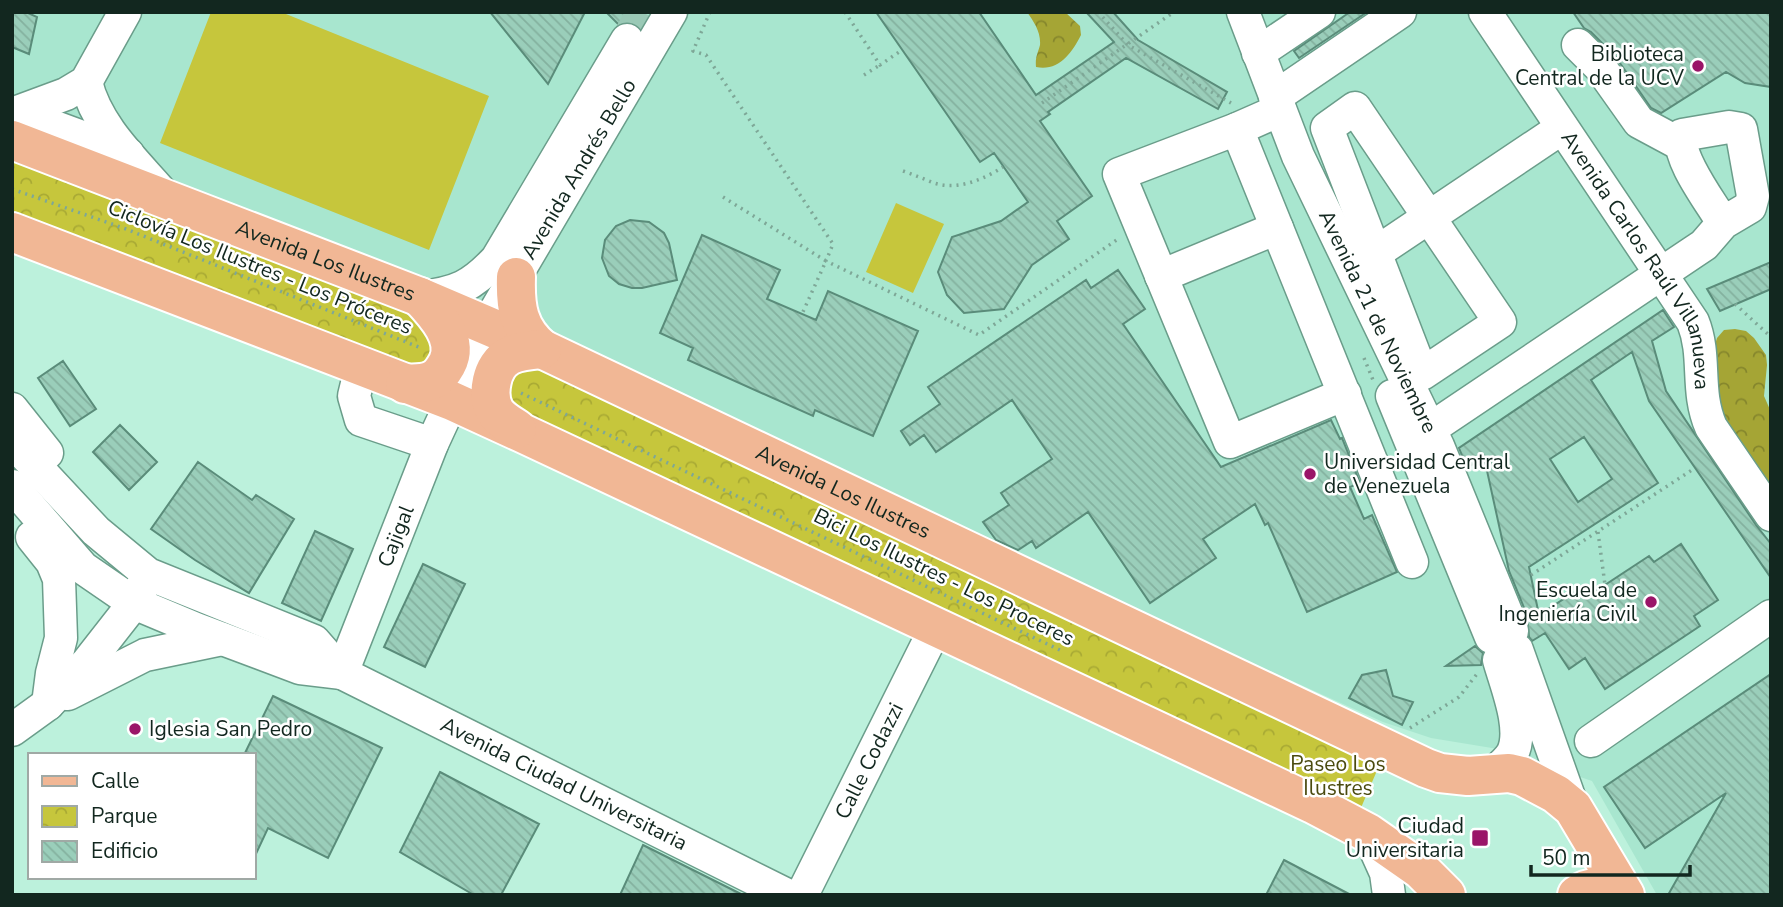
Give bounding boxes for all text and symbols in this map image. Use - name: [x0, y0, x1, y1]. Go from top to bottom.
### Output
- place label: Biblioteca Central de la UCV: [1515, 40, 1685, 92]
- marker: Biblioteca Central de la UCV: [1690, 58, 1706, 74]
- street label: Avenida Andrés Bello: [515, 74, 643, 265]
- street label: Avenida Carlos Raúl Villanueva: [1555, 125, 1716, 391]
- street label: Ciclovía Los Ilustres - Los Próceres: [104, 193, 416, 341]
- street label: Avenida 21 de Noviembre: [1312, 205, 1444, 438]
- street label: Avenida Los Ilustres: [232, 213, 419, 308]
- street label: Avenida Los Ilustres: [751, 438, 935, 545]
- place label: Universidad Central de Venezuela: [1324, 448, 1511, 500]
- marker: Universidad Central de Venezuela: [1302, 466, 1318, 482]
- street label: Cajigal: [371, 500, 421, 571]
- street label: Bici Los Ilustres - Los Proceres: [809, 502, 1079, 652]
- place label: Escuela de Ingeniería Civil: [1498, 576, 1638, 628]
- marker: Escuela de Ingeniería Civil: [1643, 594, 1659, 610]
- street label: Calle Codazzi: [828, 698, 910, 824]
- street label: Avenida Ciudad Universitaria: [436, 710, 692, 857]
- place label: Iglesia San Pedro: [149, 715, 312, 743]
- marker: Iglesia San Pedro: [127, 721, 143, 737]
- park label: Paseo Los Ilustres: [1290, 750, 1386, 802]
- legend: [28, 753, 256, 879]
- text: Calle: [91, 767, 139, 795]
- text: Parque: [91, 802, 158, 830]
- place label: Ciudad Universitaria: [1346, 812, 1464, 864]
- marker: Ciudad Universitaria: [1470, 828, 1490, 848]
- scale bar: [1531, 834, 1690, 878]
- text: Edificio: [91, 837, 158, 865]
- text: 50 m: [1542, 844, 1591, 872]

